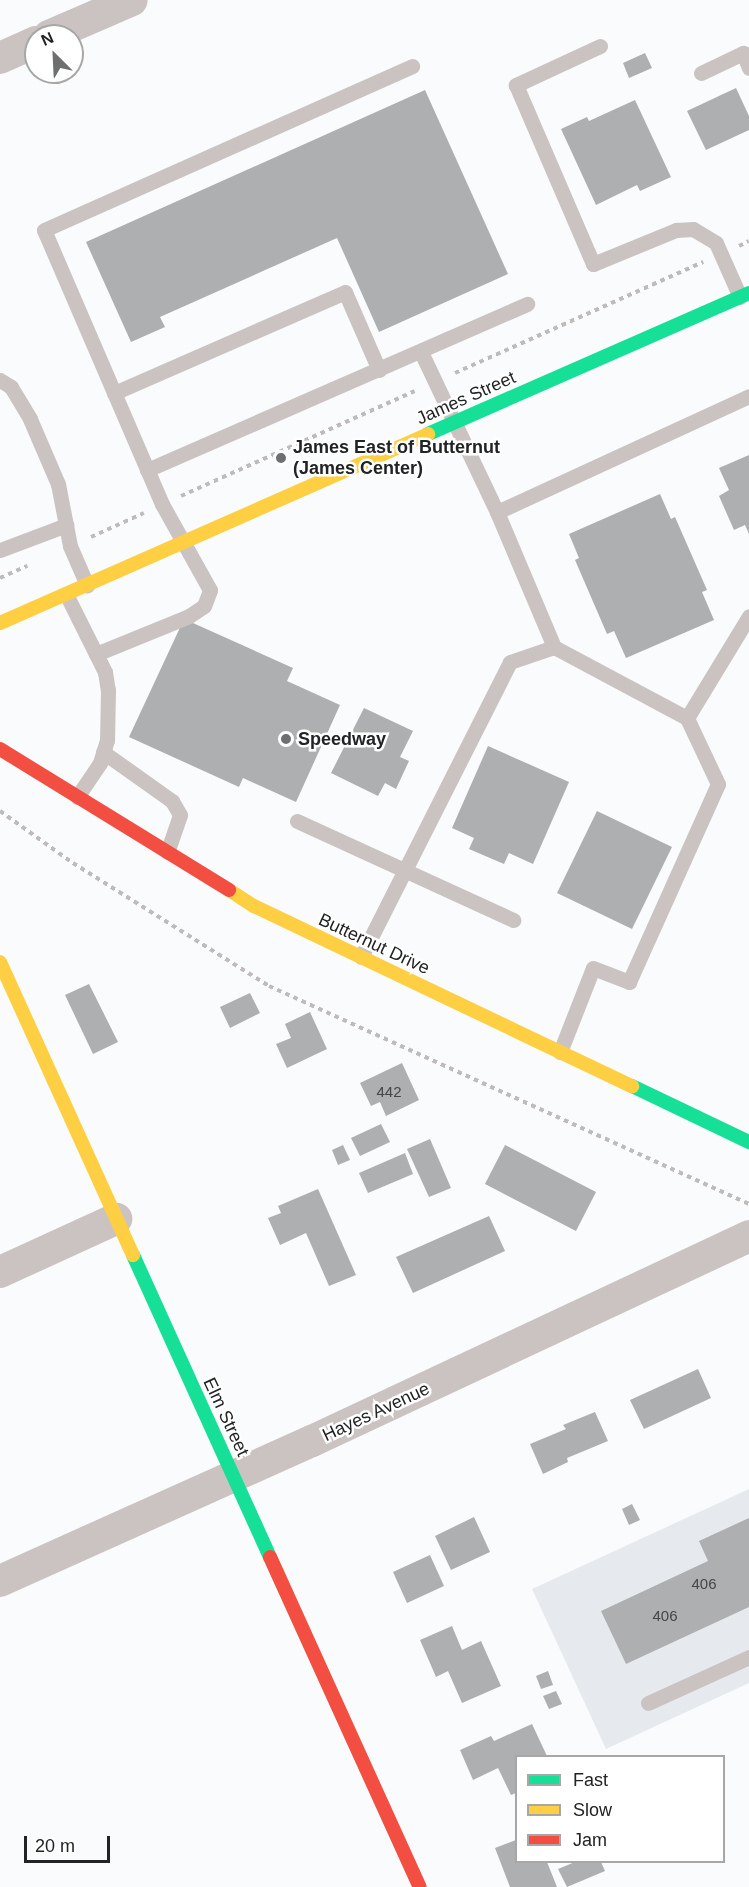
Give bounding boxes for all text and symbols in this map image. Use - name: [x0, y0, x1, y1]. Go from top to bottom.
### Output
- north arrow: [24, 24, 84, 84]
- text: N: [39, 29, 56, 49]
- street label: James Street: [413, 367, 519, 429]
- place label: James East of Butternut (James Center): [293, 437, 500, 480]
- marker: James East of Butternut (James Center): [274, 451, 288, 465]
- place label: Speedway: [298, 728, 386, 750]
- marker: Speedway: [279, 732, 293, 746]
- street label: Butternut Drive: [315, 909, 433, 979]
- house number: 442: [376, 1083, 402, 1101]
- street label: Elm Street: [198, 1374, 254, 1460]
- street label: Hayes Avenue: [319, 1378, 433, 1446]
- house number: 406: [691, 1575, 717, 1593]
- house number: 406: [652, 1607, 678, 1625]
- legend: [515, 1755, 725, 1863]
- text: Fast: [573, 1770, 608, 1790]
- text: Slow: [573, 1800, 612, 1820]
- scale bar: [27, 1824, 112, 1862]
- text: Jam: [573, 1830, 607, 1850]
- text: 20 m: [35, 1836, 75, 1856]

